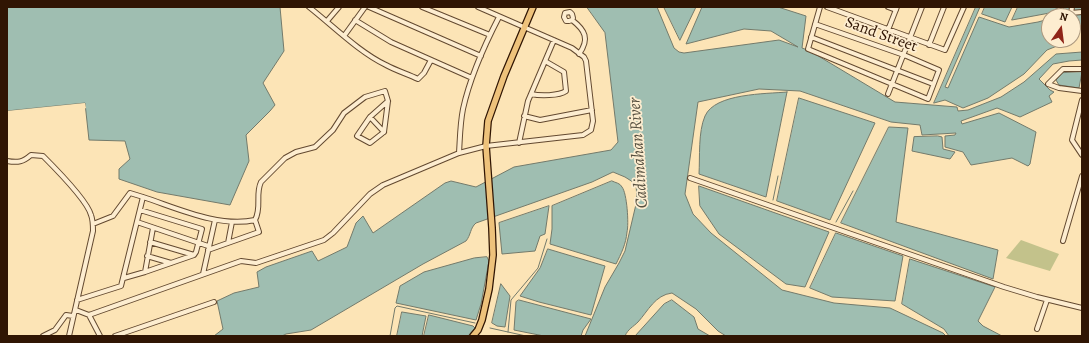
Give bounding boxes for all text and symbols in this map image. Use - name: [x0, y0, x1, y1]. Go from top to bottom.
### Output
- north arrow: [1041, 8, 1081, 48]
- text: N: [1058, 9, 1069, 25]
- street label: Sand Street: [842, 13, 920, 57]
- water label: Cadimahan River: [625, 97, 653, 209]

